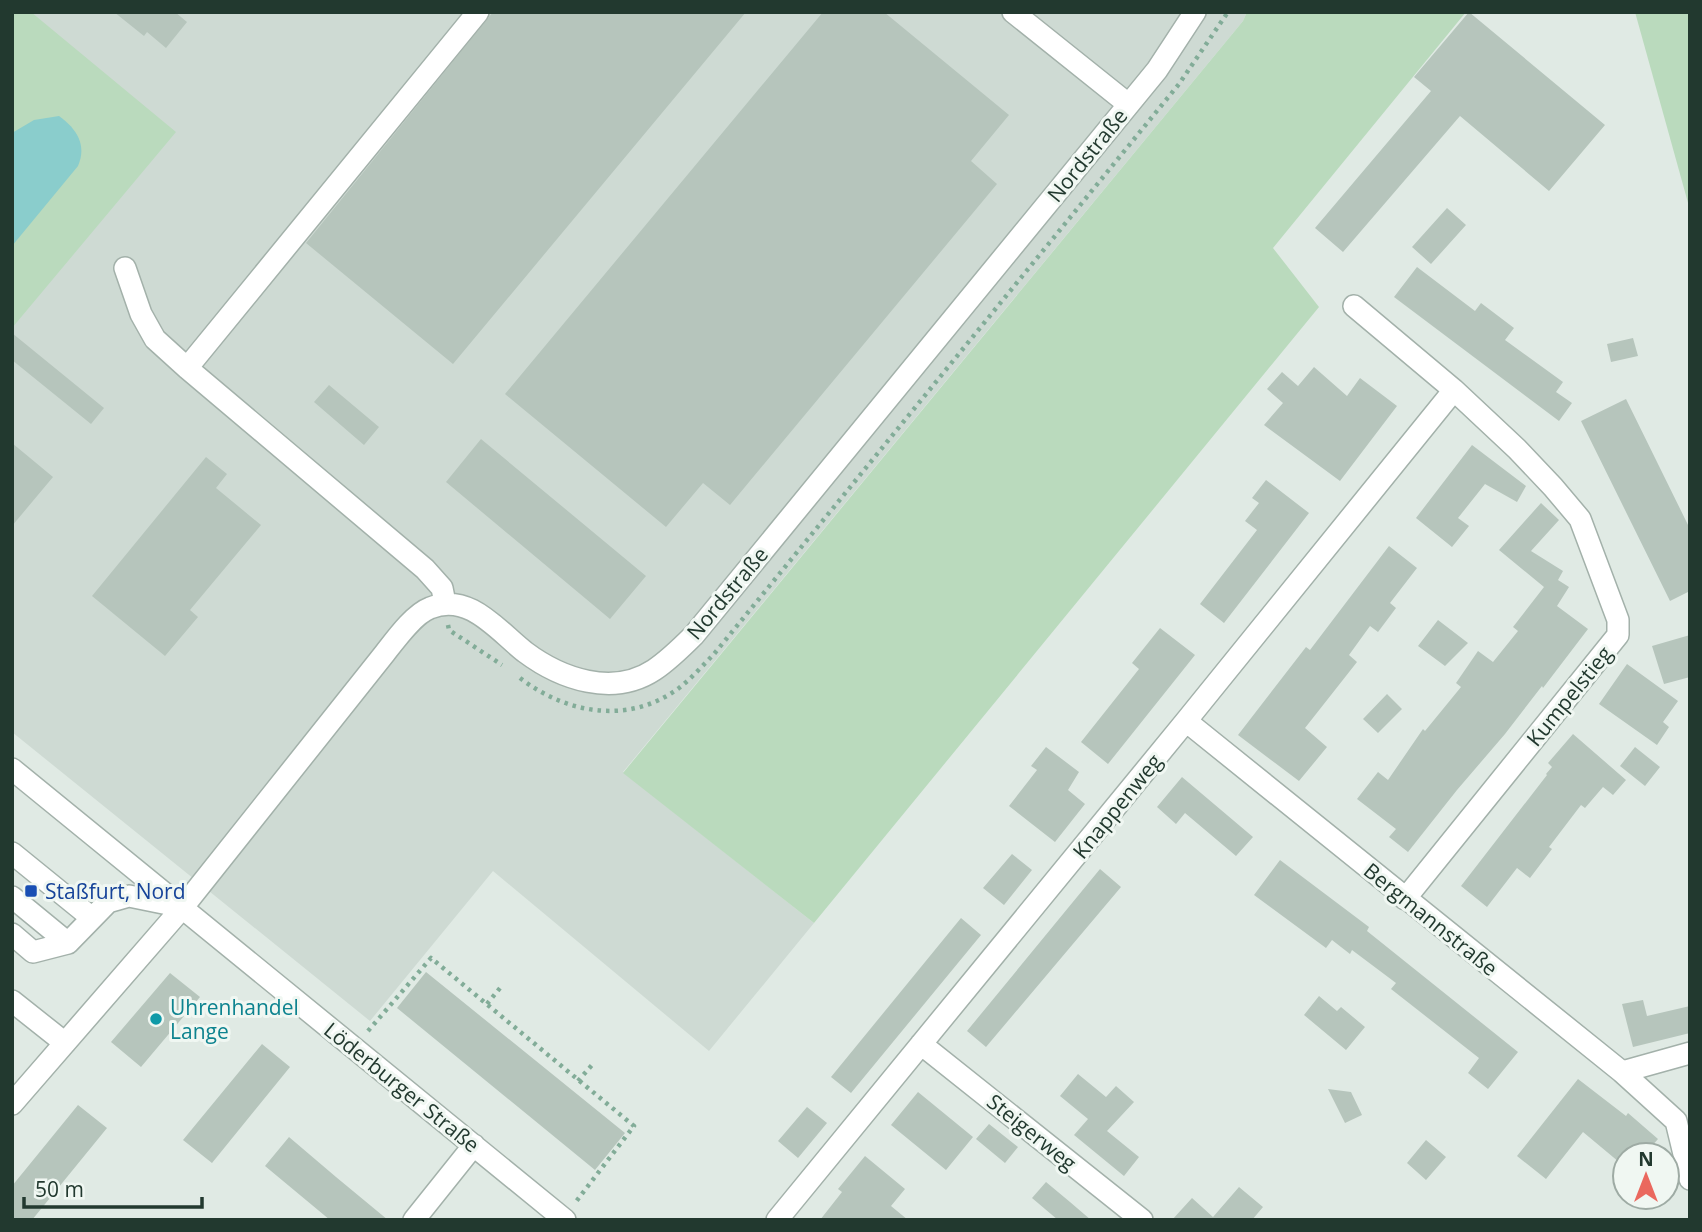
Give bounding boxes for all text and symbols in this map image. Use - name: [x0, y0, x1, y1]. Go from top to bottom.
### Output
- street label: Nordstraße: [1041, 102, 1133, 208]
- street label: Nordstraße: [680, 541, 774, 645]
- street label: Kumpelstieg: [1520, 640, 1618, 752]
- street label: Knappenweg: [1066, 748, 1168, 864]
- street label: Bergmannstraße: [1358, 856, 1504, 982]
- place label: Staßfurt, Nord: [45, 877, 186, 905]
- marker: Staßfurt, Nord: [23, 883, 39, 899]
- place label: Uhrenhandel Lange: [170, 993, 299, 1045]
- marker: Uhrenhandel Lange: [148, 1011, 164, 1027]
- street label: Löderburger Straße: [318, 1016, 486, 1158]
- street label: Steigerweg: [981, 1087, 1083, 1177]
- north arrow: [1611, 1141, 1681, 1211]
- text: N: [1638, 1146, 1654, 1172]
- scale bar: [24, 1166, 203, 1210]
- text: 50 m: [35, 1175, 84, 1203]

